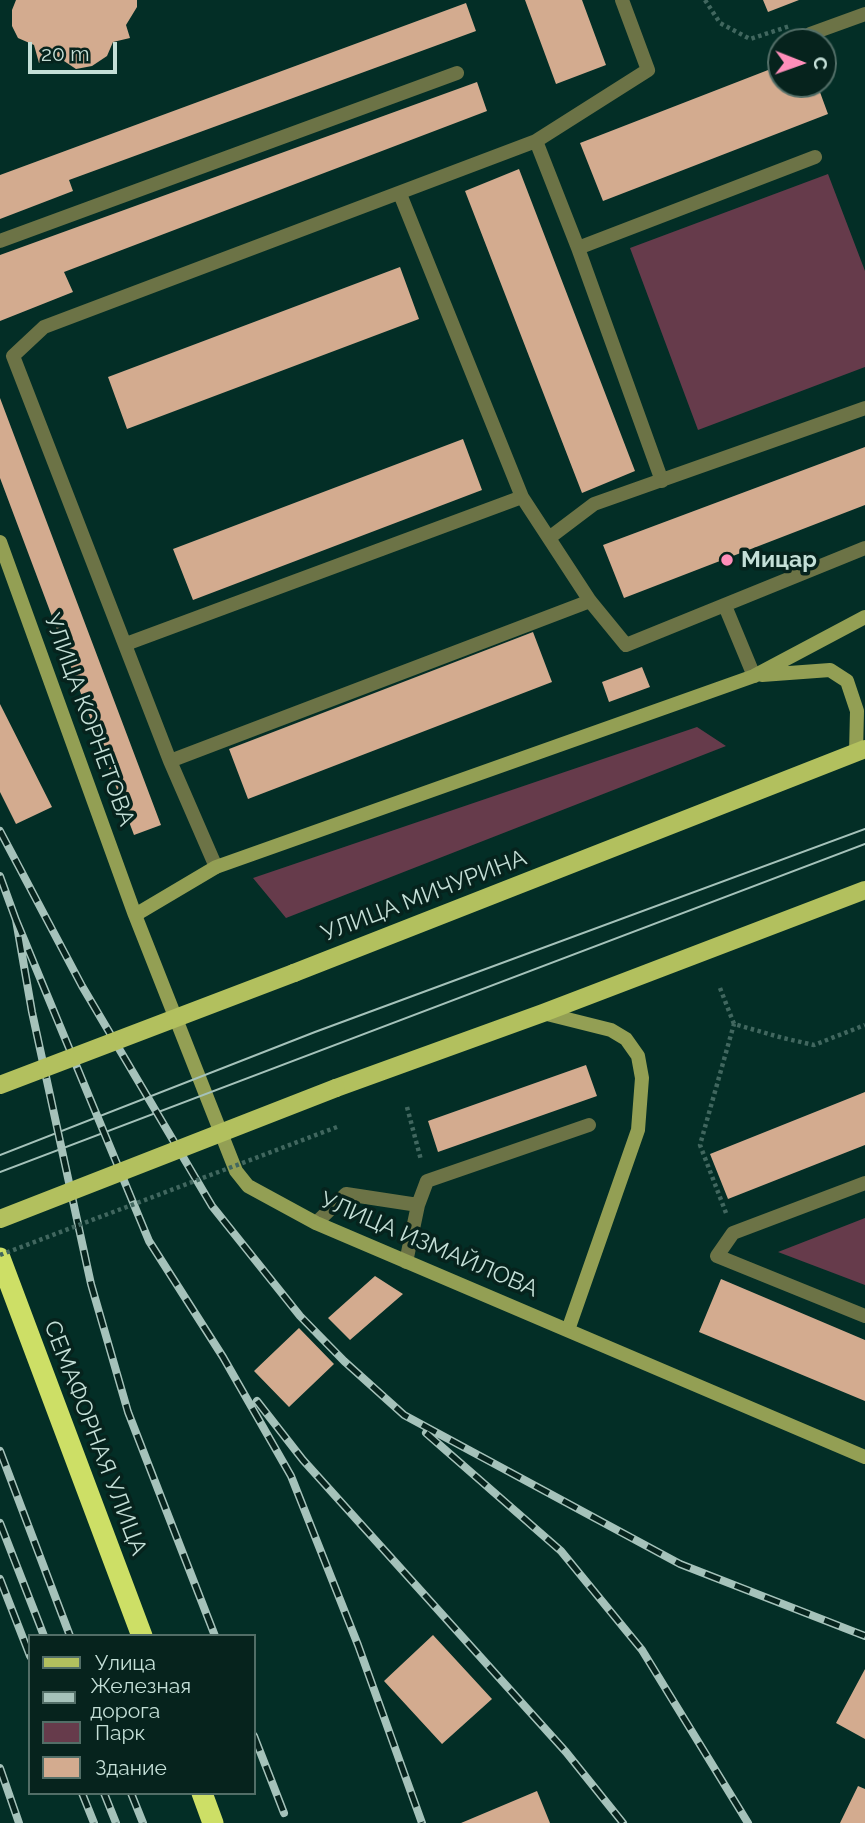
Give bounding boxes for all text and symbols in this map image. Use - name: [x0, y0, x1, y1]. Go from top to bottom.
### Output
- scale bar: [32, 28, 121, 72]
- north arrow: [767, 28, 837, 98]
- text: 20 m: [41, 41, 89, 66]
- text: С: [810, 57, 832, 70]
- place label: Мицар: [741, 546, 817, 574]
- marker: Мицар: [719, 552, 735, 568]
- street label: УЛИЦА КОРНЕТОВА: [38, 610, 140, 830]
- street label: УЛИЦА МИЧУРИНА: [317, 844, 531, 948]
- street label: УЛИЦА ИЗМАЙЛОВА: [316, 1187, 542, 1303]
- street label: СЕМАФОРНАЯ УЛИЦА: [38, 1317, 152, 1559]
- legend: [28, 1634, 256, 1795]
- text: Улица: [95, 1650, 156, 1675]
- text: Железная дорога: [90, 1673, 191, 1723]
- text: Парк: [95, 1720, 145, 1745]
- text: Здание: [95, 1755, 167, 1780]

